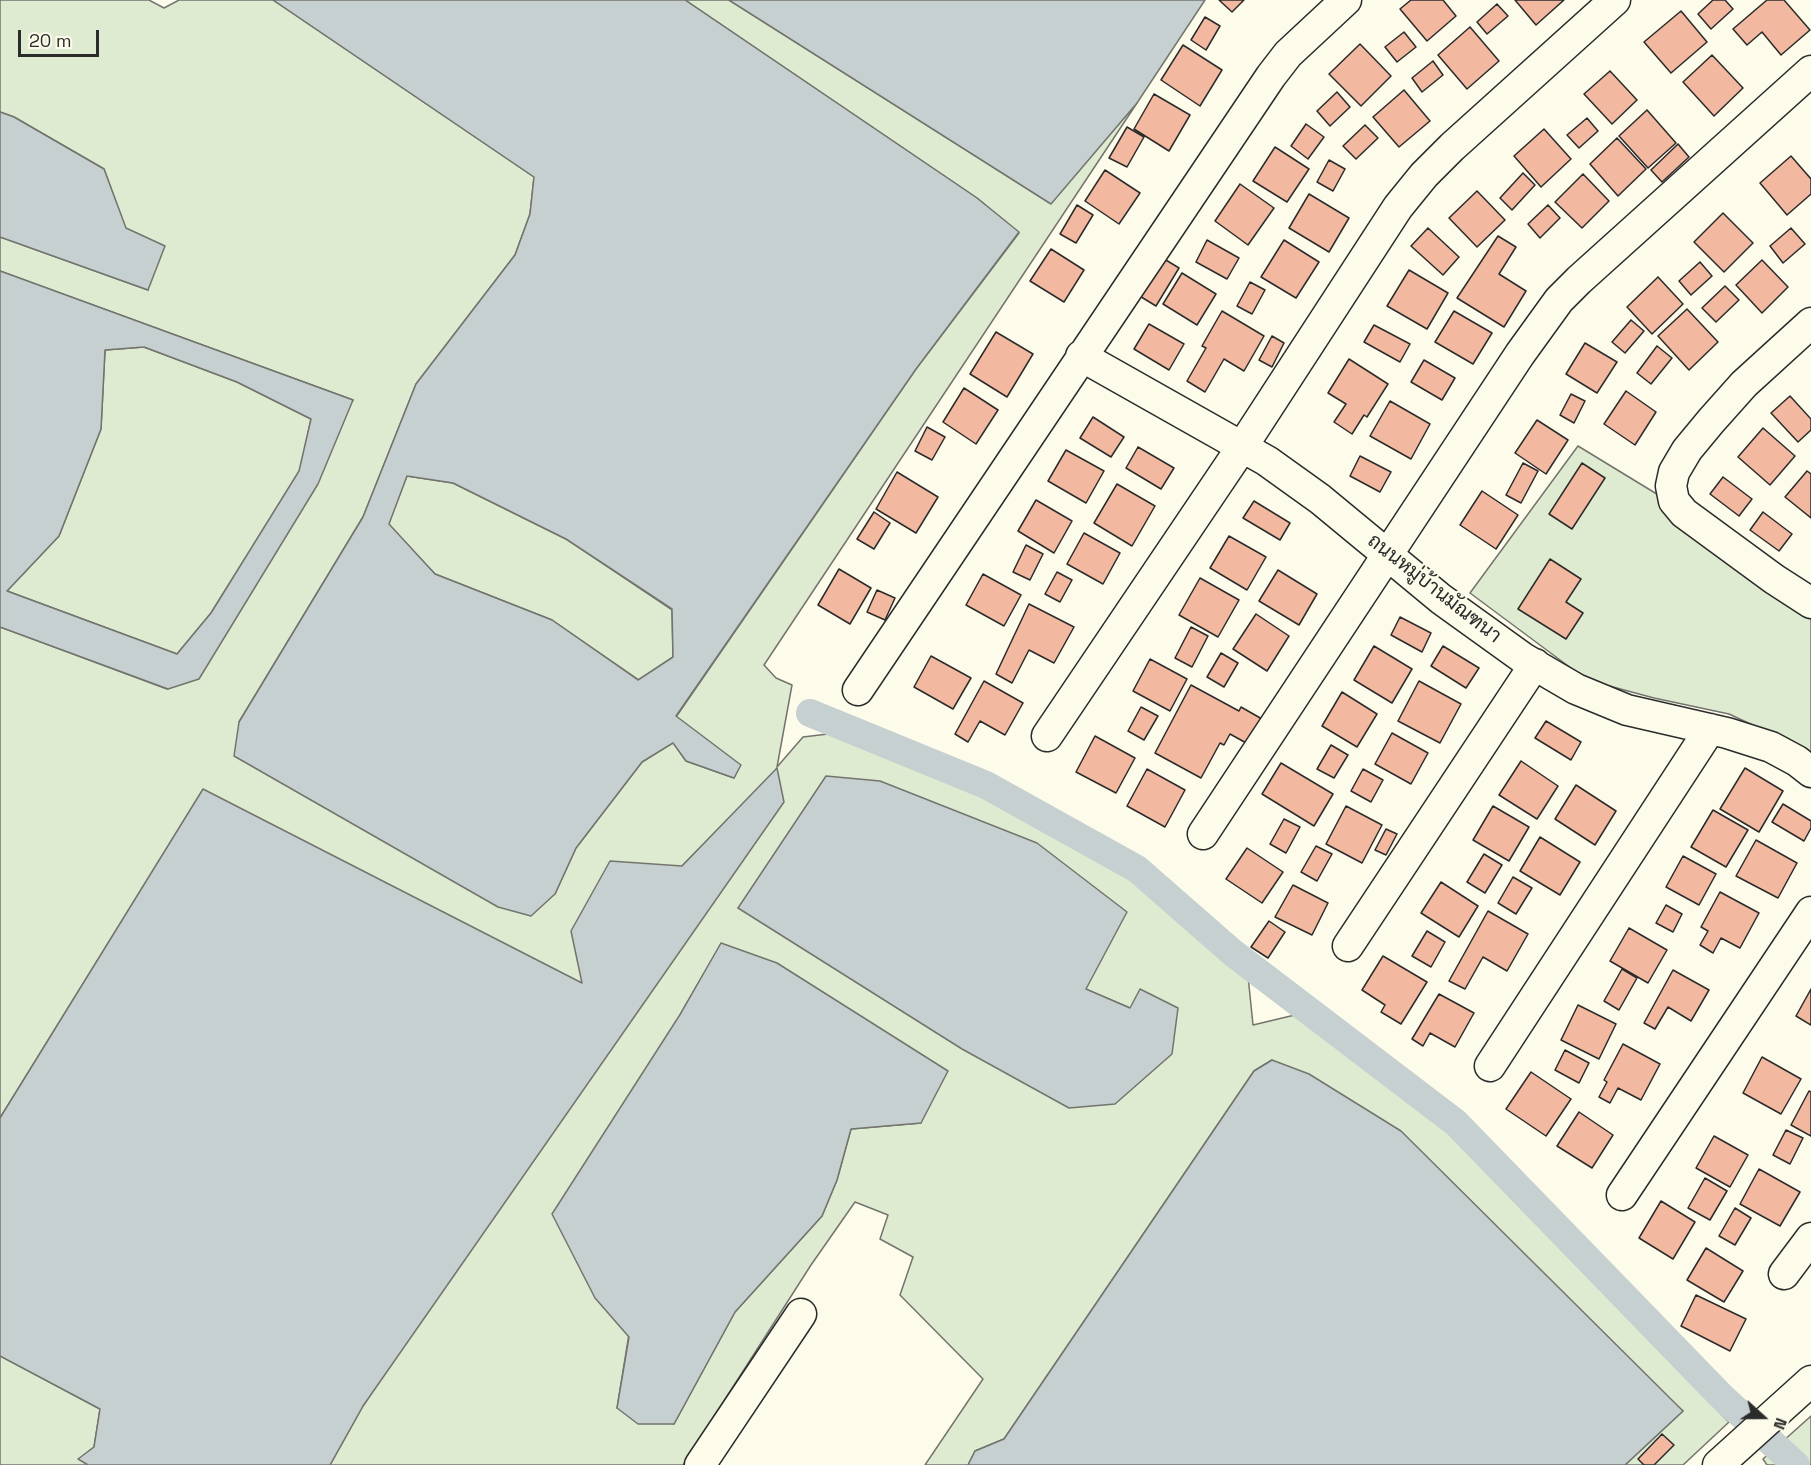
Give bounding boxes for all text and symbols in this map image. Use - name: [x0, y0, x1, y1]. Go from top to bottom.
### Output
- scale bar: [21, 18, 102, 56]
- text: 20 m: [29, 29, 72, 52]
- street label: ถนนหมู่บ้านมัณฑนา: [1362, 529, 1506, 649]
- north arrow: [1733, 1387, 1793, 1447]
- text: N: [1769, 1415, 1792, 1432]

